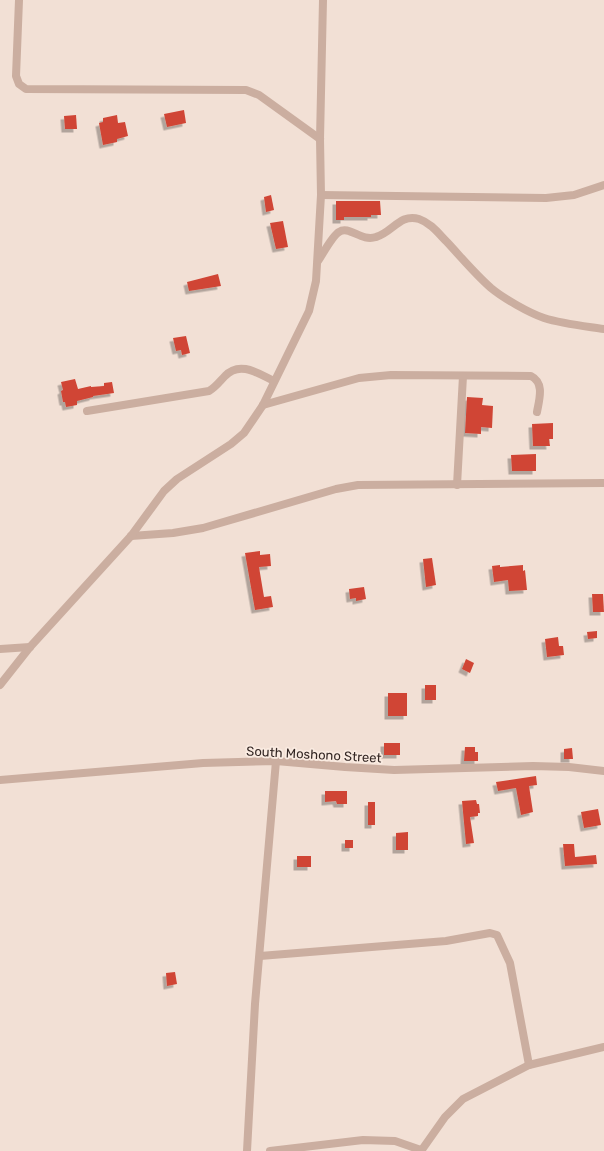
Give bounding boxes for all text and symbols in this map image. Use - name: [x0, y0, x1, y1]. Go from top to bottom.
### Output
- street label: South Moshono Street: [246, 743, 382, 766]

